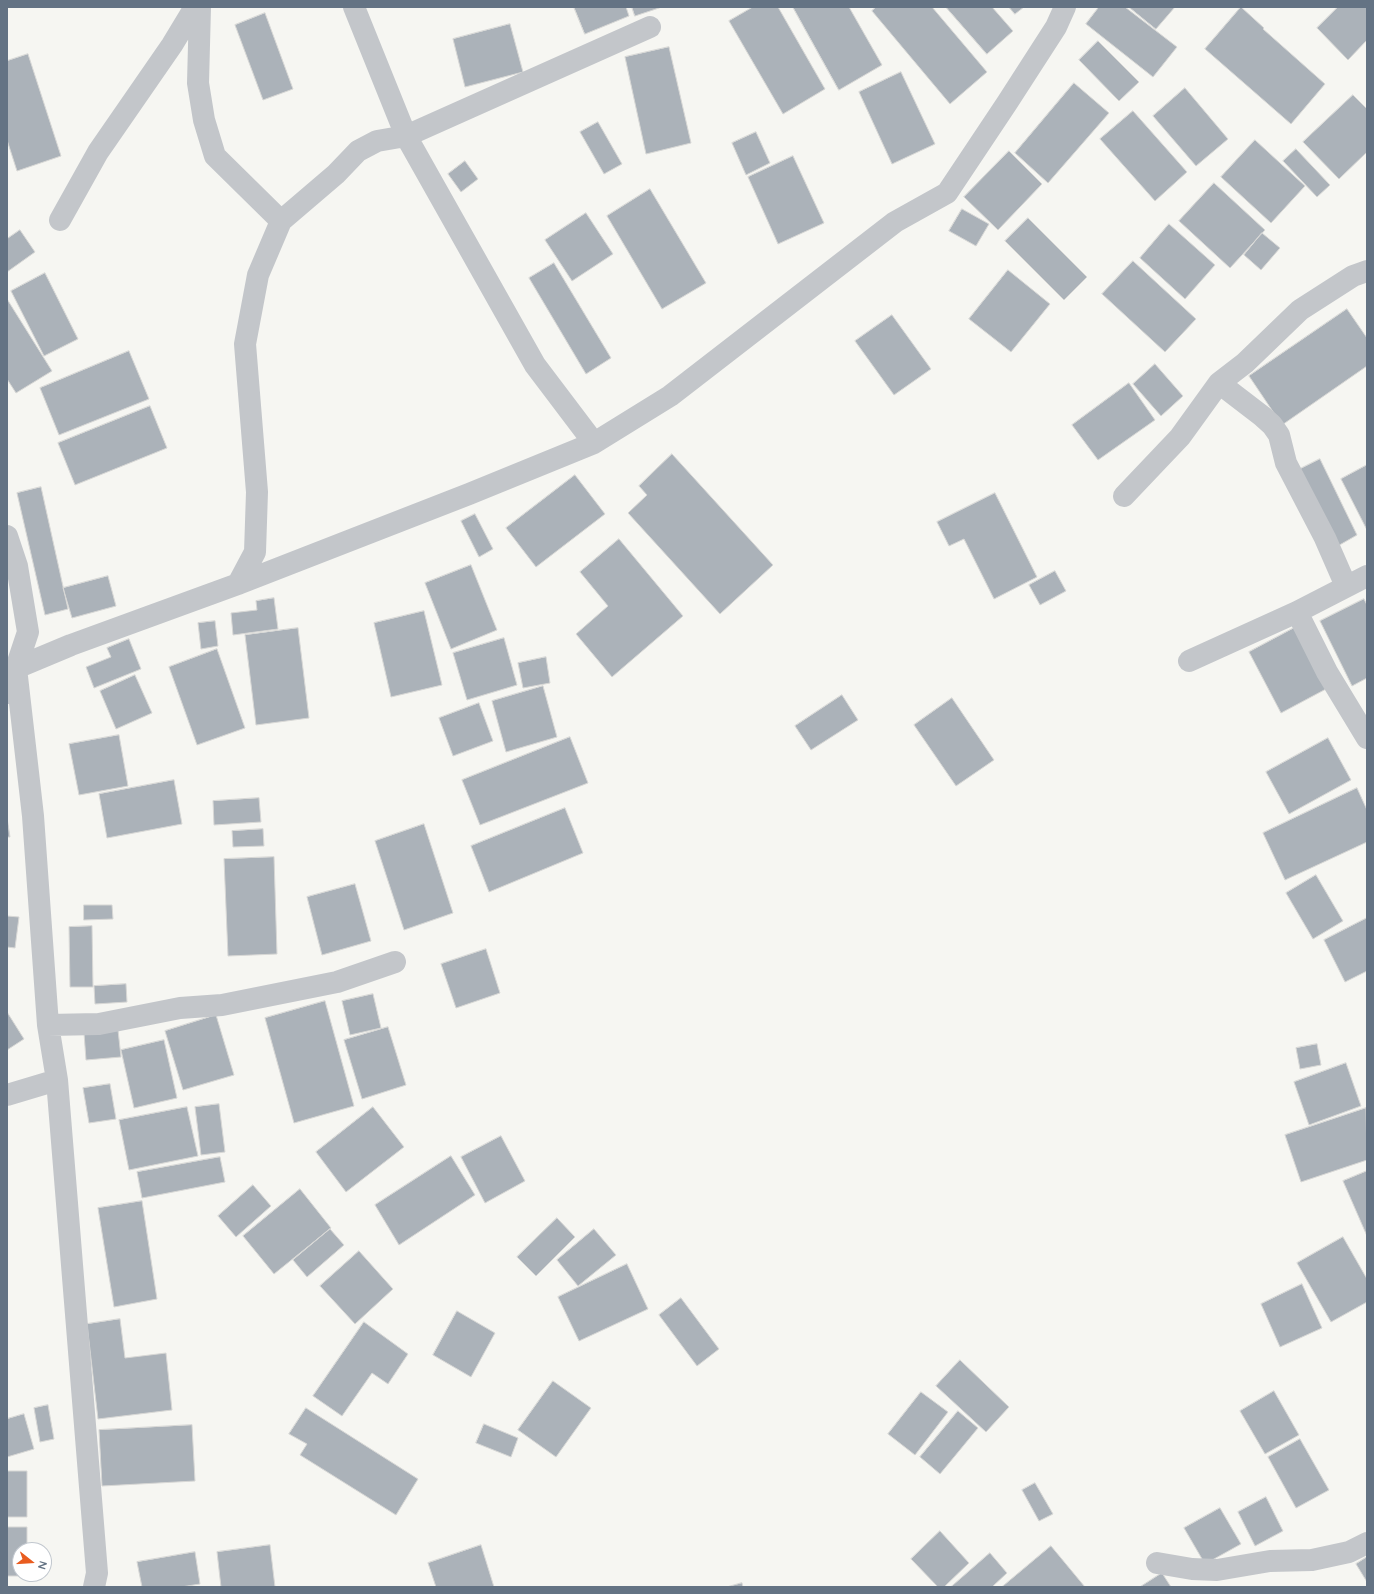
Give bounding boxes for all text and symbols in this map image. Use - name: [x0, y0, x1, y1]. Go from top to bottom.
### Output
- north arrow: [12, 1542, 52, 1582]
- text: N: [35, 1559, 50, 1571]

